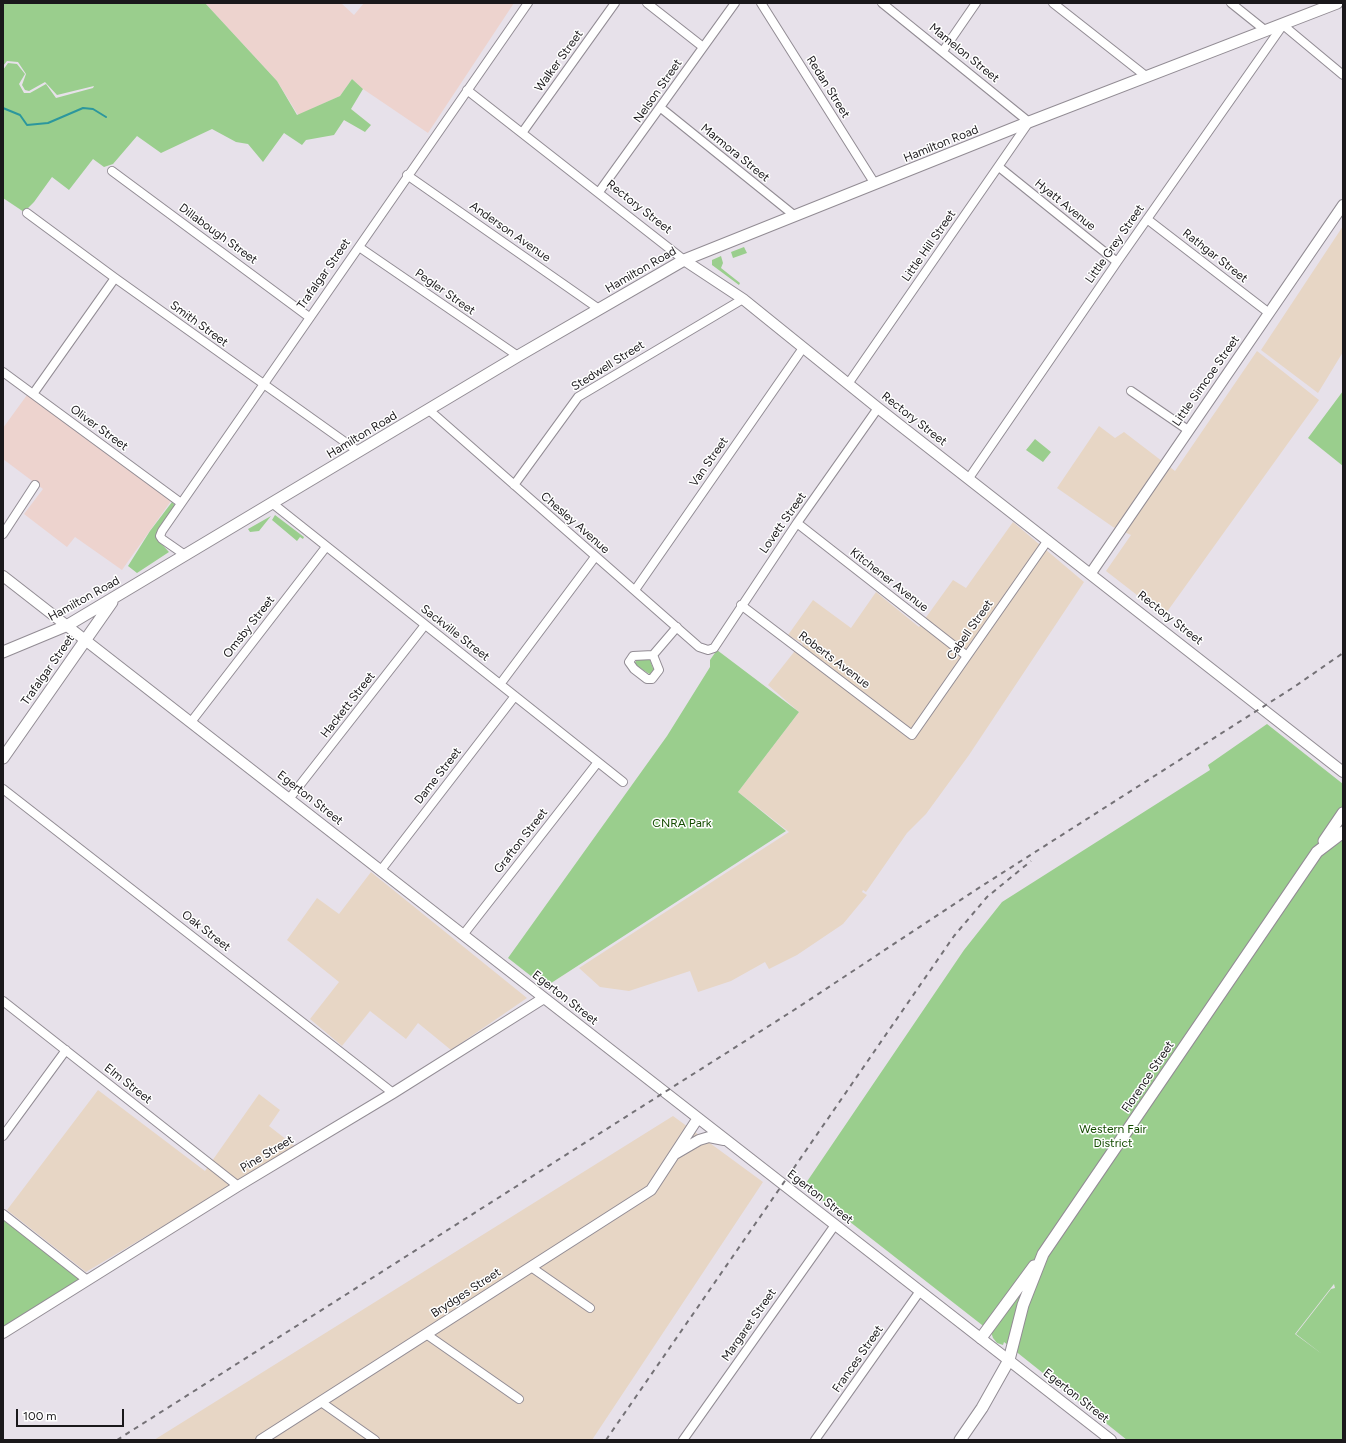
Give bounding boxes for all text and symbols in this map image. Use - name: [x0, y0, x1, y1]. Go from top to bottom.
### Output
- street label: Mamelon Street: [926, 20, 1002, 86]
- street label: Walker Street: [532, 27, 586, 95]
- street label: Redan Street: [803, 53, 853, 121]
- street label: Nelson Street: [631, 56, 685, 126]
- street label: Marmora Street: [698, 121, 772, 185]
- street label: Hamilton Road: [901, 122, 981, 166]
- street label: Hyatt Avenue: [1032, 176, 1098, 234]
- street label: Rectory Street: [603, 177, 675, 237]
- street label: Anderson Avenue: [467, 199, 553, 265]
- street label: Dillabough Street: [176, 201, 260, 267]
- street label: Little Grey Street: [1083, 202, 1147, 286]
- street label: Little Hill Street: [899, 208, 959, 284]
- street label: Rathgar Street: [1180, 226, 1250, 286]
- street label: Trafalgar Street: [294, 236, 354, 312]
- street label: Hamilton Road: [603, 244, 679, 296]
- street label: Pegler Street: [412, 266, 478, 318]
- street label: Smith Street: [167, 298, 231, 350]
- street label: Little Simcoe Street: [1169, 333, 1243, 429]
- street label: Stedwell Street: [569, 338, 647, 394]
- street label: Rectory Street: [878, 389, 950, 449]
- street label: Oliver Street: [67, 402, 131, 454]
- street label: Hamilton Road: [324, 408, 400, 462]
- street label: Van Street: [687, 434, 731, 490]
- street label: Chesley Avenue: [538, 489, 612, 557]
- street label: Lovett Street: [757, 490, 809, 556]
- street label: Kitchener Avenue: [847, 545, 931, 615]
- street label: Hamilton Road: [46, 573, 122, 625]
- street label: Rectory Street: [1134, 588, 1206, 648]
- street label: Omsby Street: [220, 593, 278, 661]
- street label: Cabell Street: [944, 597, 996, 663]
- street label: Sackville Street: [418, 602, 492, 664]
- street label: Roberts Avenue: [795, 628, 873, 692]
- street label: Trafalgar Street: [18, 632, 78, 708]
- street label: Hackett Street: [318, 669, 378, 741]
- street label: Dame Street: [411, 745, 465, 807]
- street label: Egerton Street: [274, 768, 346, 828]
- street label: Grafton Street: [491, 806, 551, 876]
- park label: CNRA Park: [652, 816, 712, 830]
- street label: Oak Street: [179, 908, 233, 954]
- street label: Egerton Street: [529, 968, 601, 1028]
- street label: Florence Street: [1119, 1039, 1177, 1115]
- street label: Elm Street: [101, 1061, 155, 1107]
- park label: Western Fair District: [1079, 1122, 1147, 1150]
- street label: Pine Street: [238, 1132, 296, 1176]
- street label: Egerton Street: [784, 1167, 856, 1227]
- street label: Brydges Street: [428, 1265, 504, 1321]
- street label: Margaret Street: [719, 1286, 779, 1364]
- street label: Frances Street: [830, 1323, 886, 1395]
- street label: Egerton Street: [1040, 1366, 1112, 1426]
- scale bar: [18, 1401, 126, 1427]
- text: 100 m: [23, 1409, 57, 1423]

